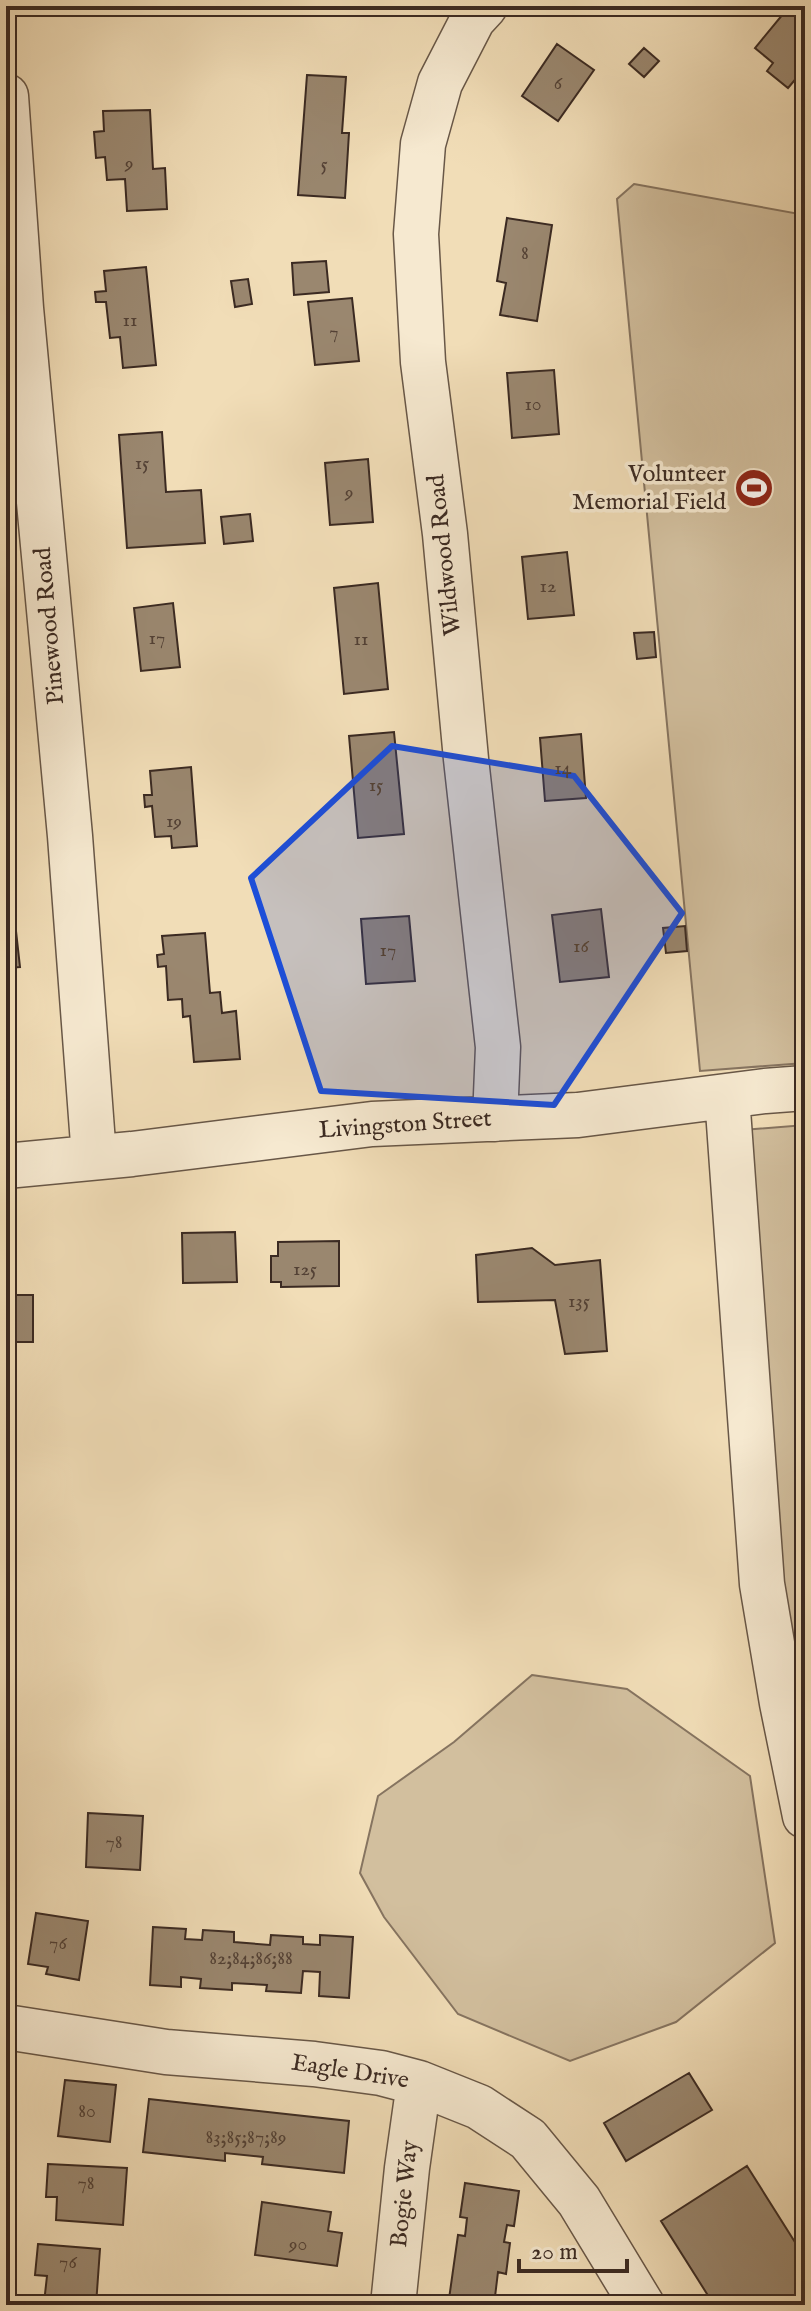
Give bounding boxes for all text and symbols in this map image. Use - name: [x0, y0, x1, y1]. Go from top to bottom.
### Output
- house number: 6: [554, 71, 563, 96]
- house number: 9: [124, 151, 133, 176]
- house number: 5: [320, 152, 328, 177]
- house number: 8: [521, 241, 529, 266]
- house number: 11: [123, 308, 137, 333]
- house number: 7: [329, 320, 339, 345]
- house number: 10: [524, 392, 542, 417]
- house number: 15: [135, 451, 149, 476]
- place label: Volunteer Memorial Field: [572, 459, 726, 518]
- sports icon: Volunteer Memorial Field: [733, 467, 775, 509]
- street label: Wildwood Road: [421, 473, 469, 637]
- house number: 9: [344, 480, 353, 505]
- street label: Pinewood Road: [28, 546, 72, 706]
- house number: 12: [540, 574, 556, 599]
- house number: 17: [149, 626, 165, 651]
- house number: 11: [354, 627, 368, 652]
- house number: 14: [554, 756, 572, 781]
- house number: 15: [369, 773, 383, 798]
- house number: 19: [166, 809, 182, 834]
- house number: 16: [573, 934, 590, 959]
- house number: 17: [380, 938, 396, 963]
- street label: Livingston Street: [317, 1103, 493, 1147]
- house number: 125: [293, 1257, 317, 1282]
- house number: 135: [568, 1289, 590, 1314]
- house number: 78: [105, 1830, 123, 1855]
- house number: 76: [49, 1931, 67, 1956]
- house number: 82;84;86;88: [209, 1946, 293, 1971]
- street label: Eagle Drive: [289, 2047, 411, 2097]
- house number: 80: [78, 2099, 96, 2124]
- house number: 83;85;87;89: [206, 2125, 287, 2150]
- street label: Bogie Way: [384, 2139, 426, 2249]
- house number: 78: [77, 2171, 95, 2196]
- scale bar: [519, 2223, 627, 2273]
- house number: 90: [288, 2232, 307, 2257]
- text: 20 m: [531, 2237, 578, 2268]
- house number: 76: [59, 2250, 77, 2275]

